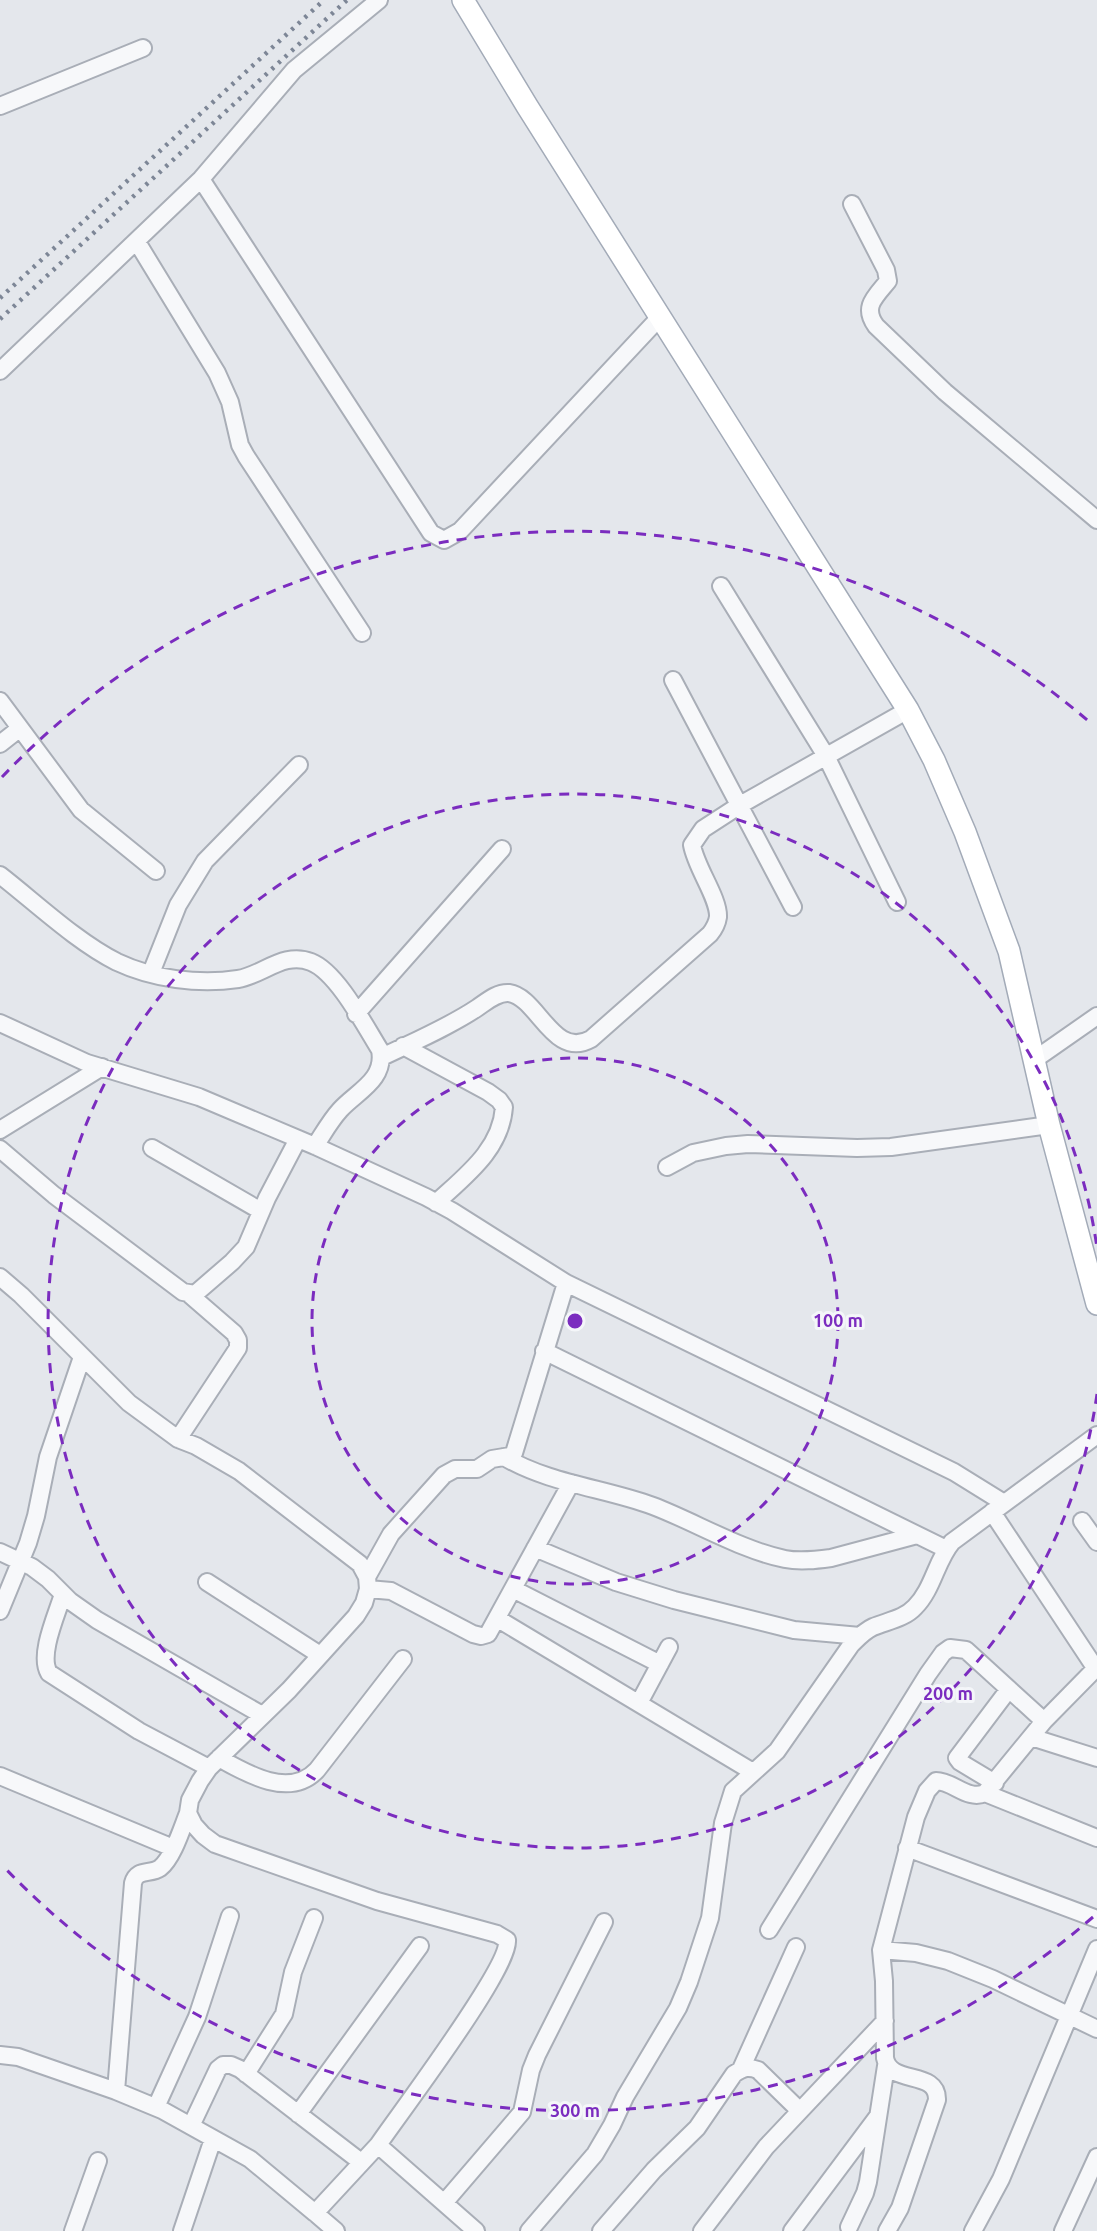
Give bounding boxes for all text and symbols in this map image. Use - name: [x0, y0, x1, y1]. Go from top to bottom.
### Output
- text: 100 m: [813, 1310, 863, 1330]
- centre of rings: [565, 1311, 585, 1331]
- text: 200 m: [923, 1683, 973, 1703]
- text: 300 m: [550, 2100, 600, 2120]

